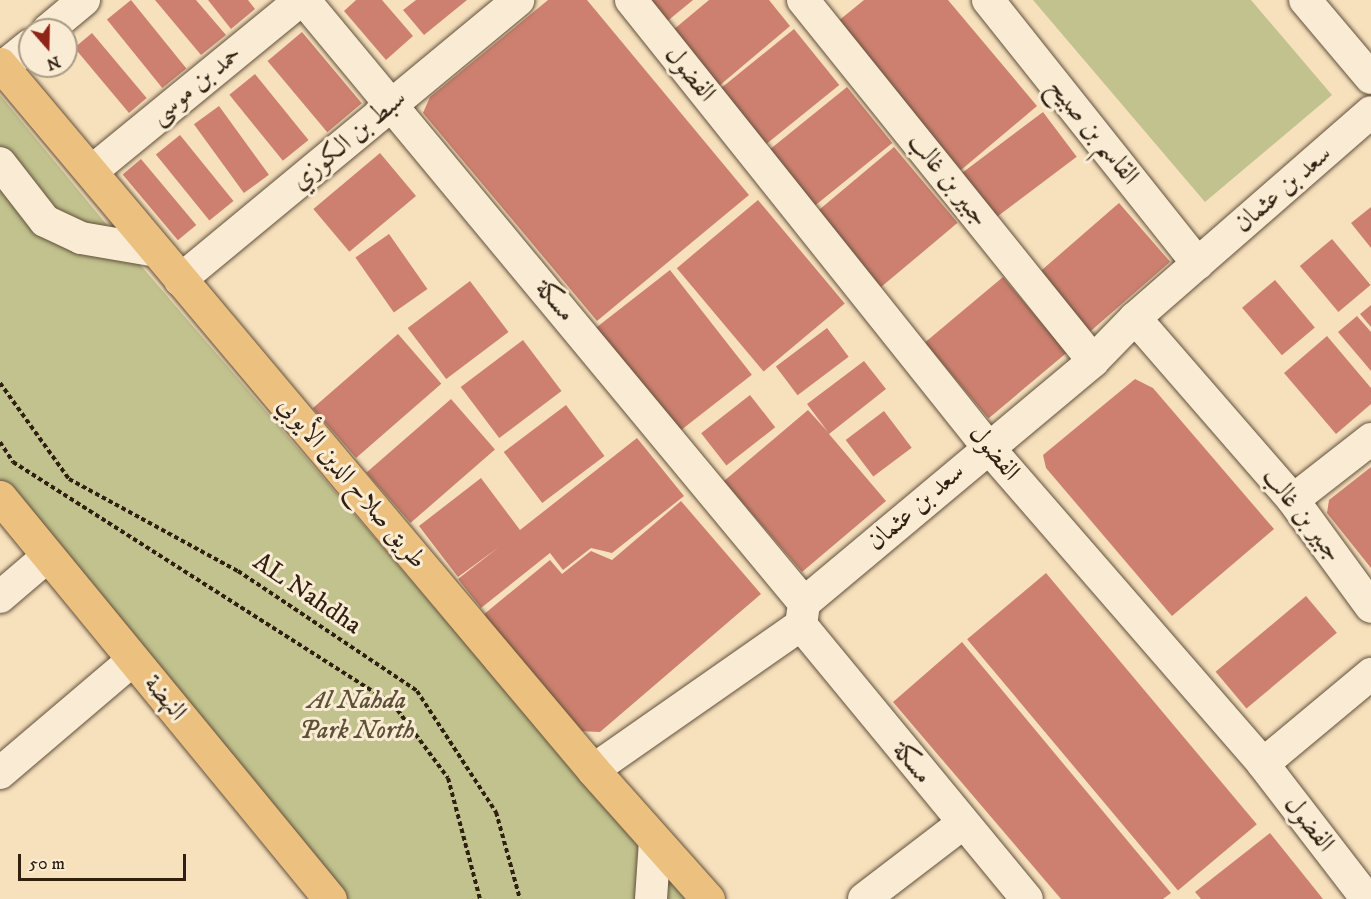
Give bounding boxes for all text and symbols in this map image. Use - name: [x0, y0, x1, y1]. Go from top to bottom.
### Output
- north arrow: [18, 18, 78, 78]
- street label: حمد بن موسى: [144, 39, 248, 131]
- street label: الفضول: [658, 40, 722, 108]
- text: N: [44, 51, 63, 75]
- street label: القاسم بن صبيح: [1041, 73, 1145, 191]
- street label: سبط بن الكوزي: [285, 83, 413, 197]
- street label: جبير بن غالب: [901, 127, 995, 233]
- street label: سعد بن عثمان: [1228, 138, 1338, 240]
- street label: مسكة: [528, 273, 582, 329]
- street label: طريق صلاح الدين الأيوبي: [271, 390, 433, 576]
- street label: الفضول: [962, 419, 1026, 487]
- street label: سعد بن عثمان: [861, 456, 971, 558]
- street label: جبير بن غالب: [1255, 461, 1349, 569]
- street label: AL Nahdha: [247, 546, 367, 642]
- street label: النهضة: [137, 668, 193, 728]
- park label: Al Nahda Park North: [299, 685, 415, 746]
- street label: مسكة: [886, 735, 938, 791]
- street label: الفضول: [1277, 789, 1341, 859]
- scale bar: [21, 842, 189, 880]
- text: 50 m: [29, 853, 65, 875]

